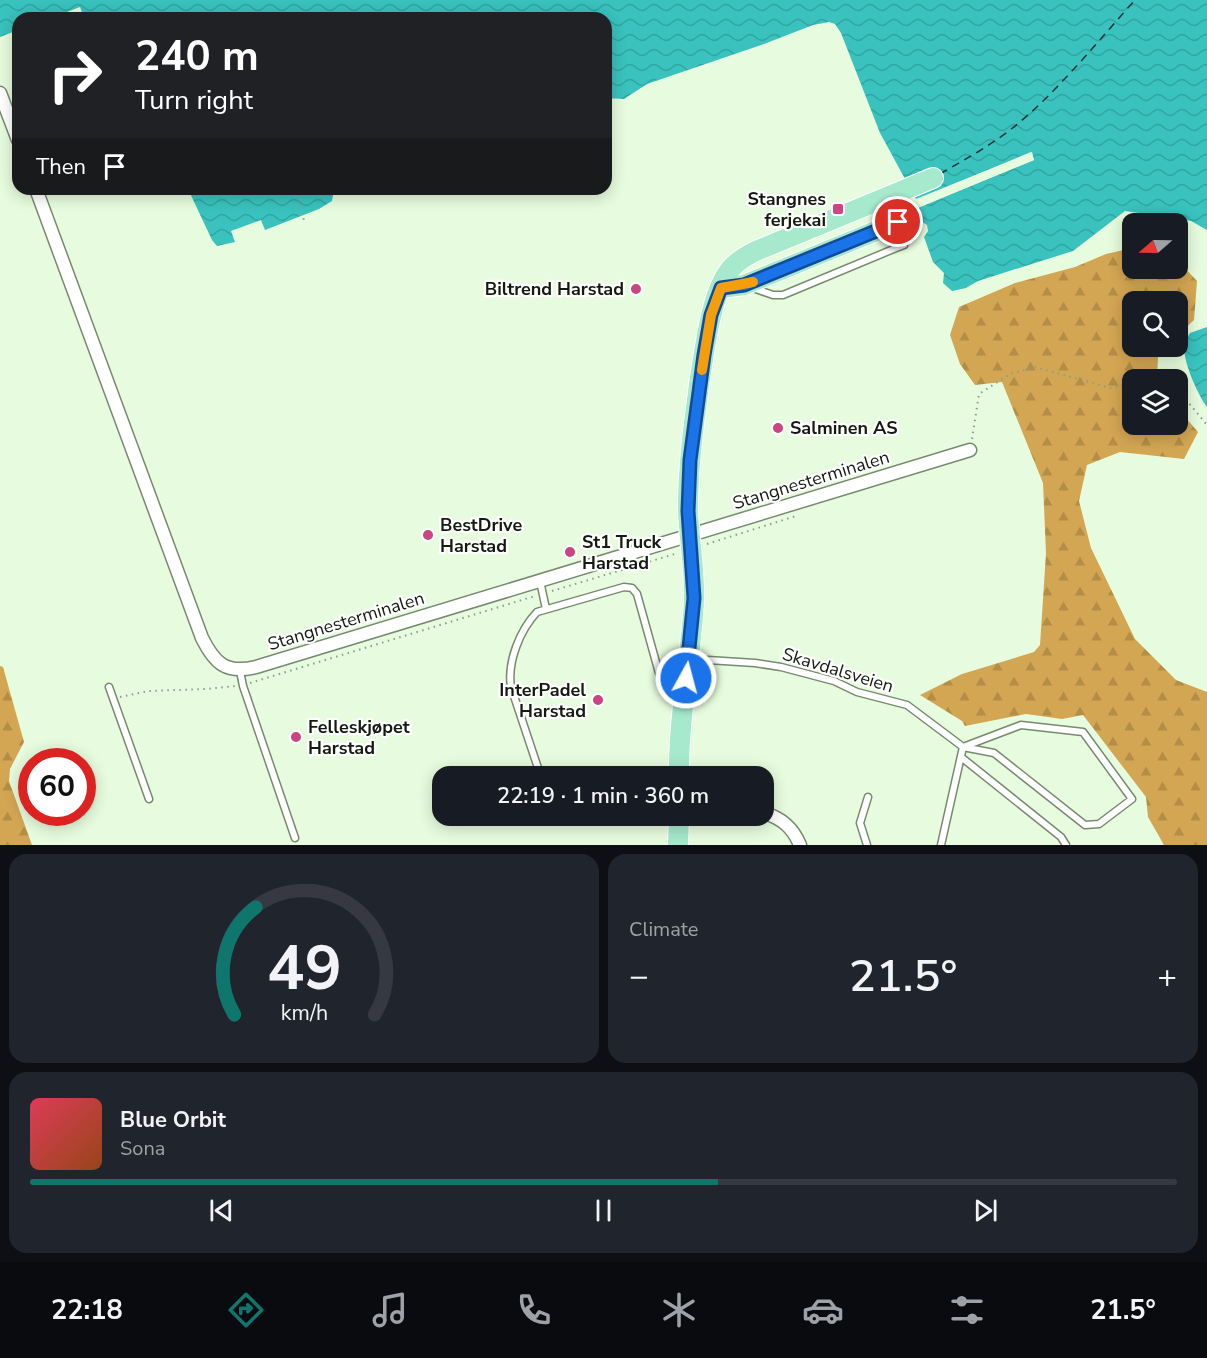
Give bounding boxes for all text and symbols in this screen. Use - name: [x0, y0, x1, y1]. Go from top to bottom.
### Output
- text: 240 m: [135, 28, 259, 85]
- icon: right: [36, 36, 114, 114]
- text: Turn right: [135, 82, 253, 119]
- icon: arrive: [98, 150, 131, 183]
- text: Then: [36, 152, 86, 182]
- place label: Stangnes ferjekai: [748, 187, 826, 232]
- pin: [872, 196, 923, 247]
- marker: Stangnes ferjekai: [831, 202, 845, 216]
- icon: arrive: [881, 205, 914, 238]
- north arrow: [1122, 213, 1188, 279]
- map controls: [1122, 213, 1188, 435]
- place label: Biltrend Harstad: [485, 277, 624, 301]
- marker: Biltrend Harstad: [629, 282, 643, 296]
- button: search: [1122, 291, 1188, 357]
- button: layers: [1122, 369, 1188, 435]
- place label: Salminen AS: [790, 416, 898, 440]
- marker: Salminen AS: [771, 421, 785, 435]
- street label: Stangnesterminalen: [730, 445, 892, 515]
- place label: BestDrive Harstad: [440, 513, 522, 558]
- marker: BestDrive Harstad: [421, 528, 435, 542]
- place label: St1 Truck Harstad: [582, 530, 662, 575]
- marker: St1 Truck Harstad: [563, 545, 577, 559]
- street label: Stangnesterminalen: [265, 586, 427, 656]
- street label: Skavdalsveien: [779, 642, 897, 698]
- position arrow: [654, 646, 718, 710]
- place label: InterPadel Harstad: [499, 678, 586, 723]
- marker: InterPadel Harstad: [591, 693, 605, 707]
- place label: Felleskjøpet Harstad: [308, 715, 410, 760]
- marker: Felleskjøpet Harstad: [289, 730, 303, 744]
- speed limit sign: 60: [18, 748, 96, 826]
- text: 22:19 · 1 min · 360 m: [497, 781, 709, 811]
- text: Climate: [629, 916, 698, 943]
- text: 49: [267, 926, 341, 1011]
- text: 21.5°: [849, 946, 957, 1007]
- text: −: [629, 954, 649, 999]
- text: +: [1157, 954, 1177, 999]
- text: km/h: [280, 999, 328, 1029]
- text: Blue Orbit: [120, 1105, 226, 1135]
- text: Sona: [120, 1135, 165, 1162]
- icon: previous: [205, 1194, 238, 1227]
- icon: pause: [587, 1194, 620, 1227]
- icon: next: [969, 1194, 1002, 1227]
- icon: directions: [225, 1289, 267, 1331]
- icon: music: [369, 1289, 411, 1331]
- icon: phone: [513, 1289, 555, 1331]
- icon: climate: [658, 1289, 700, 1331]
- icon: car: [802, 1289, 844, 1331]
- icon: filters: [946, 1289, 988, 1331]
- text: 22:18: [51, 1292, 123, 1329]
- text: 21.5°: [1090, 1292, 1156, 1329]

